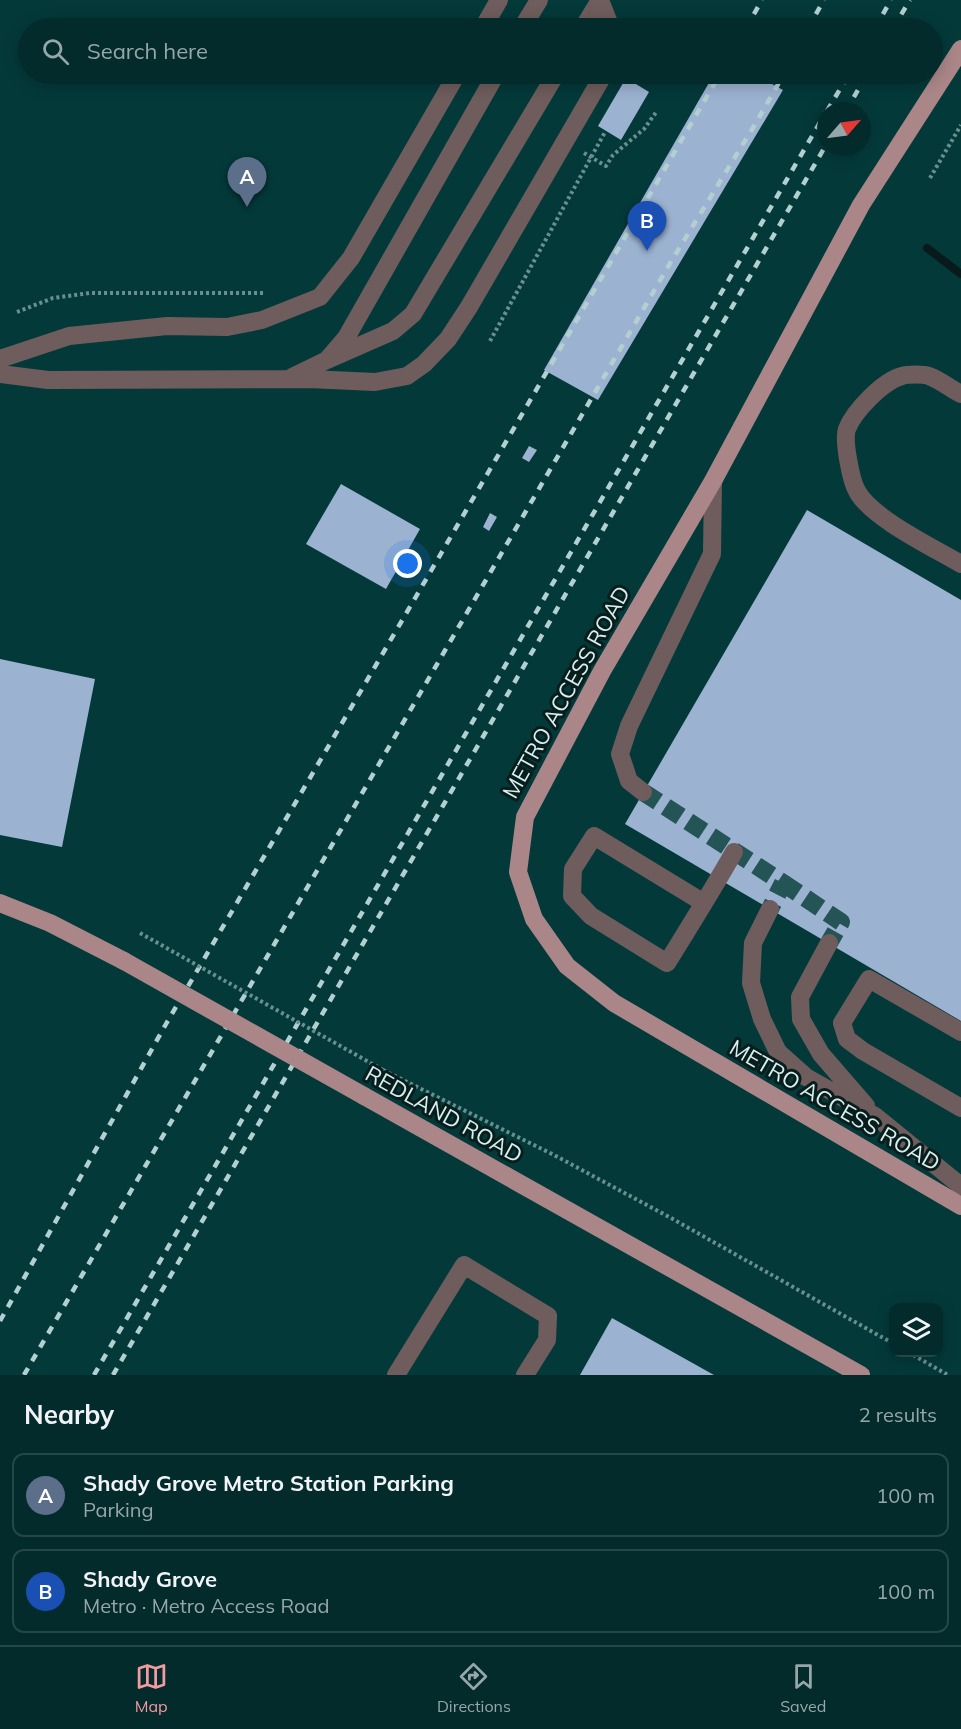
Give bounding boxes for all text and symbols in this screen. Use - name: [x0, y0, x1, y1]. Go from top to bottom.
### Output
- search box: [18, 18, 943, 84]
- icon: search: [39, 35, 72, 68]
- text: Search here: [87, 37, 208, 65]
- north arrow: [817, 102, 871, 156]
- pin: A: [228, 158, 266, 207]
- pin: B: [628, 202, 666, 251]
- your location: [393, 549, 422, 578]
- street label: METRO ACCESS ROAD: [496, 581, 636, 803]
- street label: METRO ACCESS ROAD: [725, 1033, 945, 1177]
- street label: REDLAND ROAD: [361, 1059, 527, 1169]
- map controls: [889, 1303, 943, 1357]
- button: layers: [889, 1303, 943, 1357]
- text: Nearby: [24, 1398, 114, 1431]
- text: 2 results: [859, 1402, 937, 1427]
- text: Shady Grove Metro Station Parking: [83, 1469, 454, 1497]
- text: A: [38, 1483, 53, 1508]
- text: 100 m: [876, 1483, 935, 1508]
- text: Parking: [83, 1497, 154, 1522]
- text: Shady Grove: [83, 1565, 217, 1593]
- text: B: [39, 1579, 52, 1604]
- text: 100 m: [876, 1579, 935, 1604]
- text: Metro · Metro Access Road: [83, 1593, 329, 1618]
- tab: Map: [135, 1660, 168, 1716]
- tab: Directions: [437, 1660, 511, 1716]
- tab: Saved: [780, 1660, 826, 1716]

